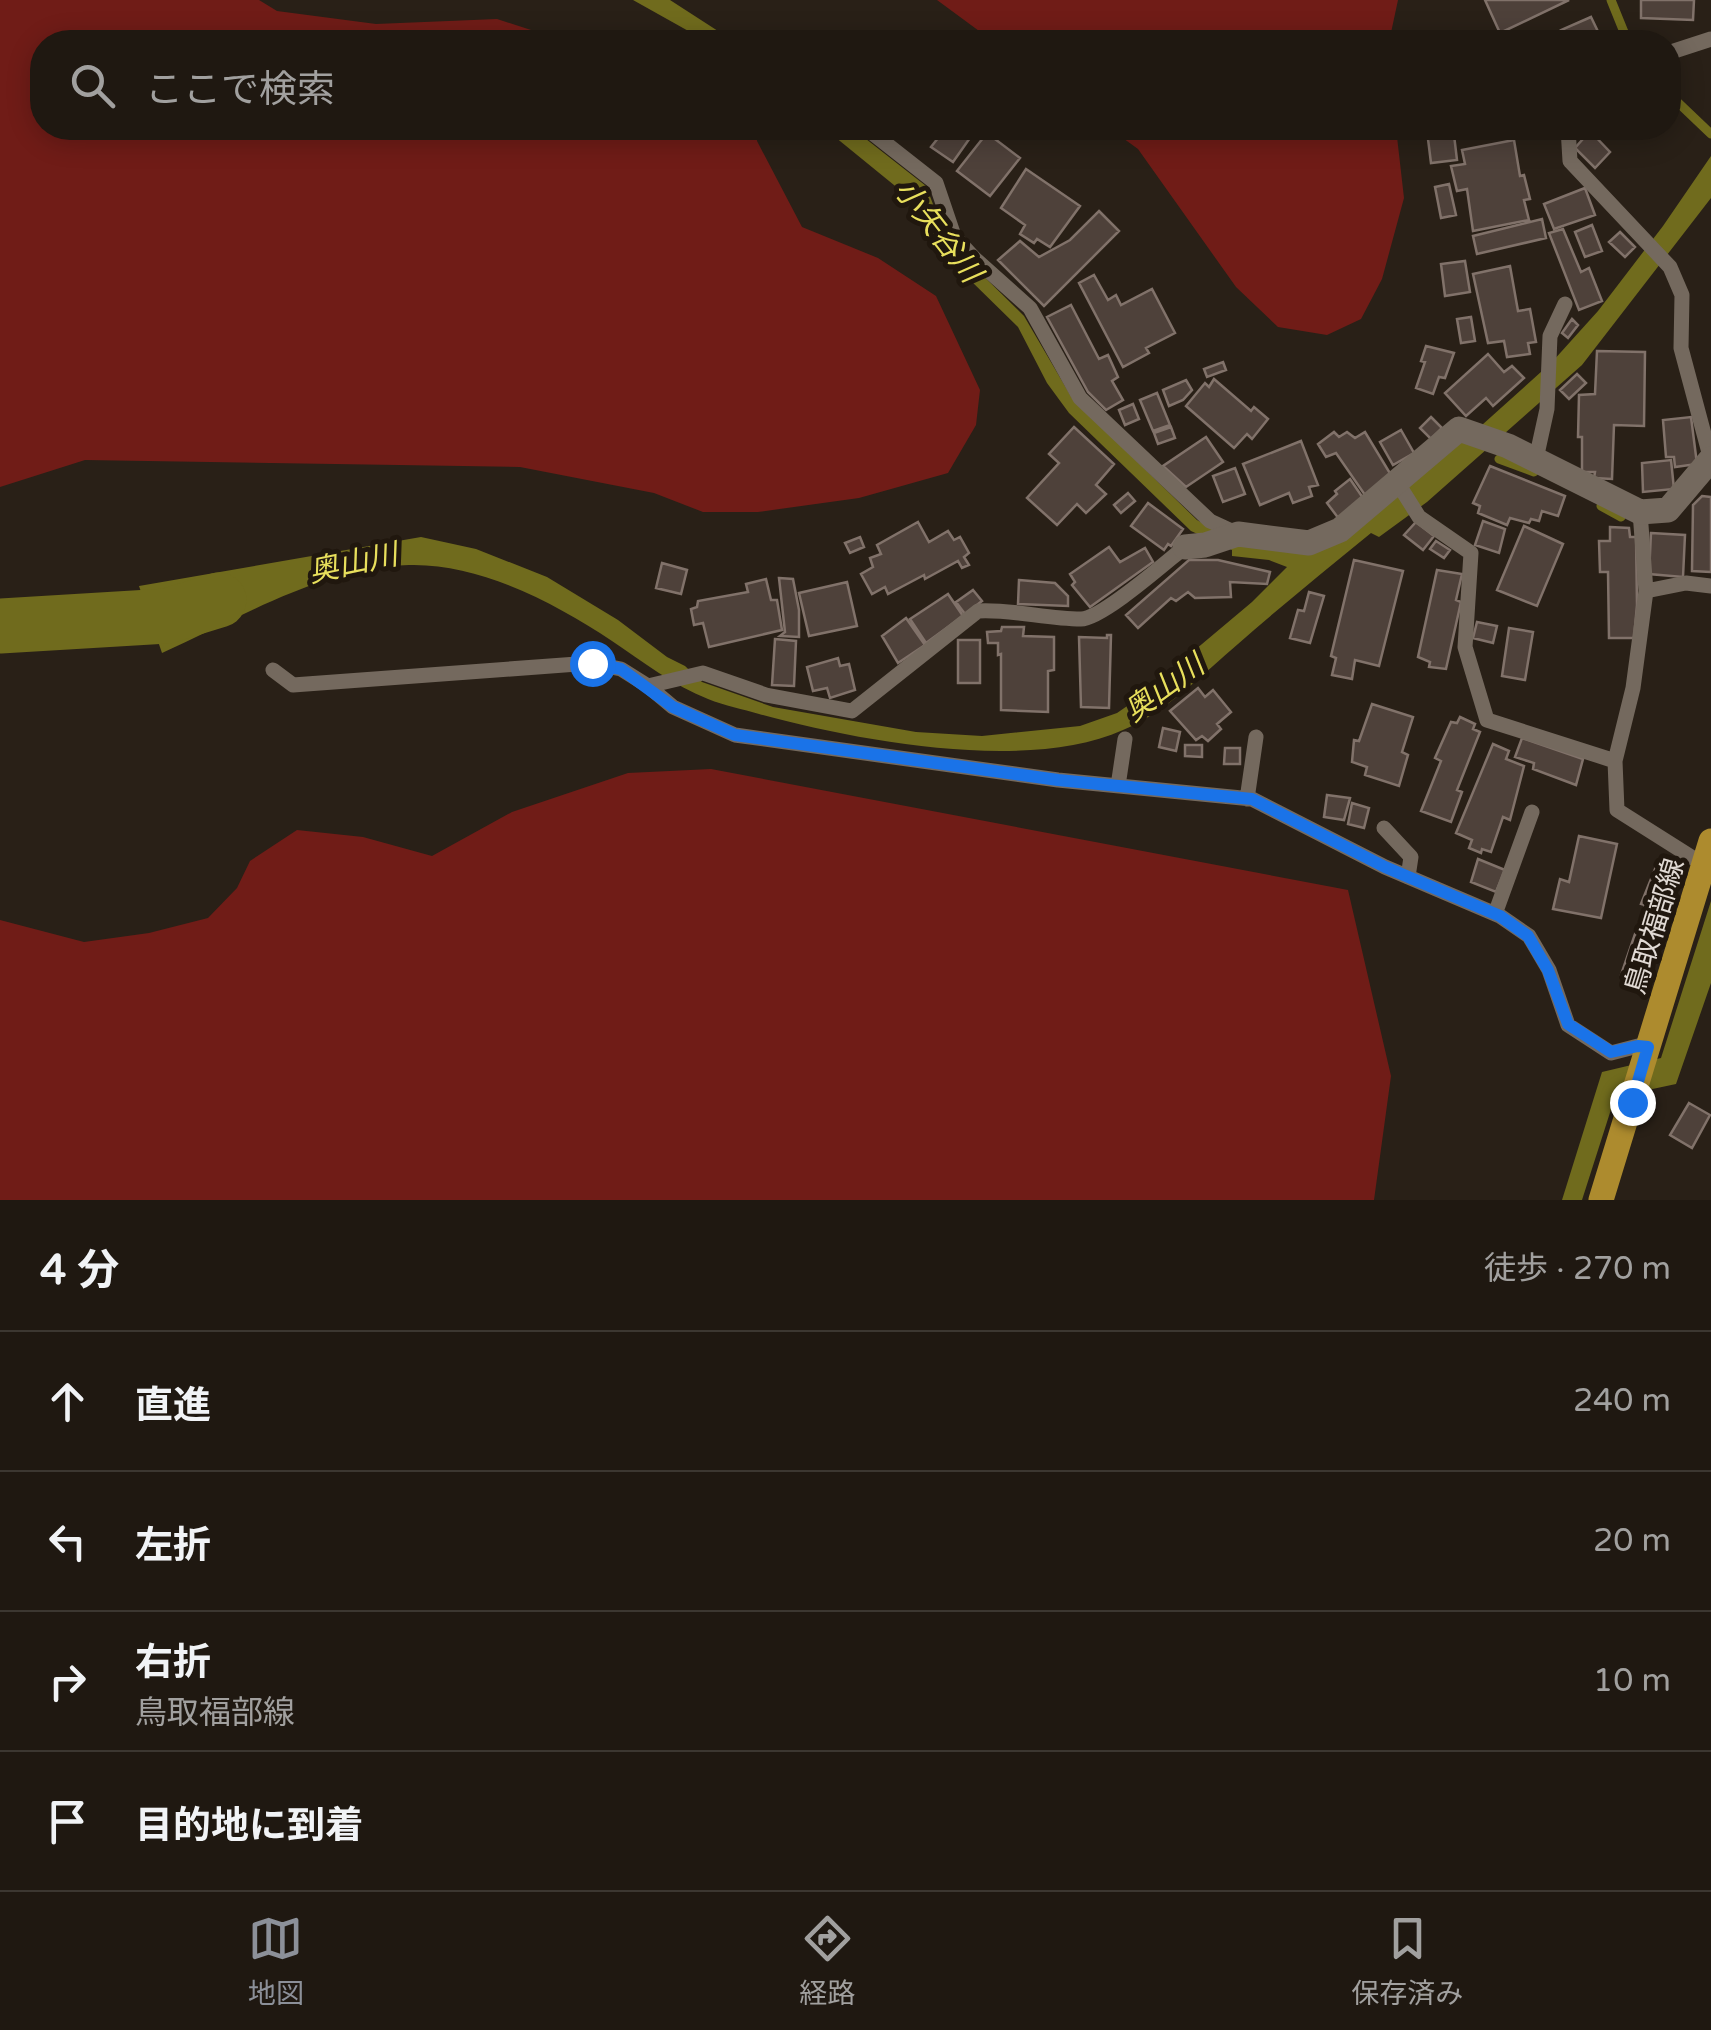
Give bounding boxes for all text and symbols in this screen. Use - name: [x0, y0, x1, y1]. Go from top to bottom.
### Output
- search box: [30, 30, 1681, 140]
- icon: search: [65, 58, 120, 113]
- text: ここで検索: [145, 67, 335, 113]
- water label: 小矢谷川: [886, 173, 991, 292]
- water label: 奥山川: [305, 535, 404, 591]
- route start: [570, 641, 616, 687]
- water label: 奥山川: [1117, 645, 1214, 730]
- street label: 鳥取福部線: [1618, 854, 1692, 998]
- route end: [1610, 1080, 1656, 1126]
- text: 4 分: [40, 1245, 119, 1296]
- text: 徒歩 · 270 m: [1484, 1250, 1671, 1288]
- icon: ahead: [40, 1374, 95, 1429]
- text: 240 m: [1573, 1382, 1671, 1420]
- text: 直進: [135, 1383, 211, 1429]
- icon: left: [40, 1514, 95, 1569]
- text: 20 m: [1593, 1522, 1671, 1560]
- text: 左折: [135, 1523, 211, 1569]
- text: 右折: [135, 1640, 211, 1686]
- icon: right: [40, 1654, 95, 1709]
- text: 10 m: [1593, 1662, 1671, 1700]
- text: 鳥取福部線: [135, 1694, 295, 1732]
- icon: arrive: [40, 1794, 95, 1849]
- text: 目的地に到着: [135, 1803, 363, 1849]
- tab: 地図: [248, 1911, 304, 2011]
- tab: 経路: [799, 1911, 855, 2011]
- tab: 保存済み: [1351, 1911, 1463, 2011]

